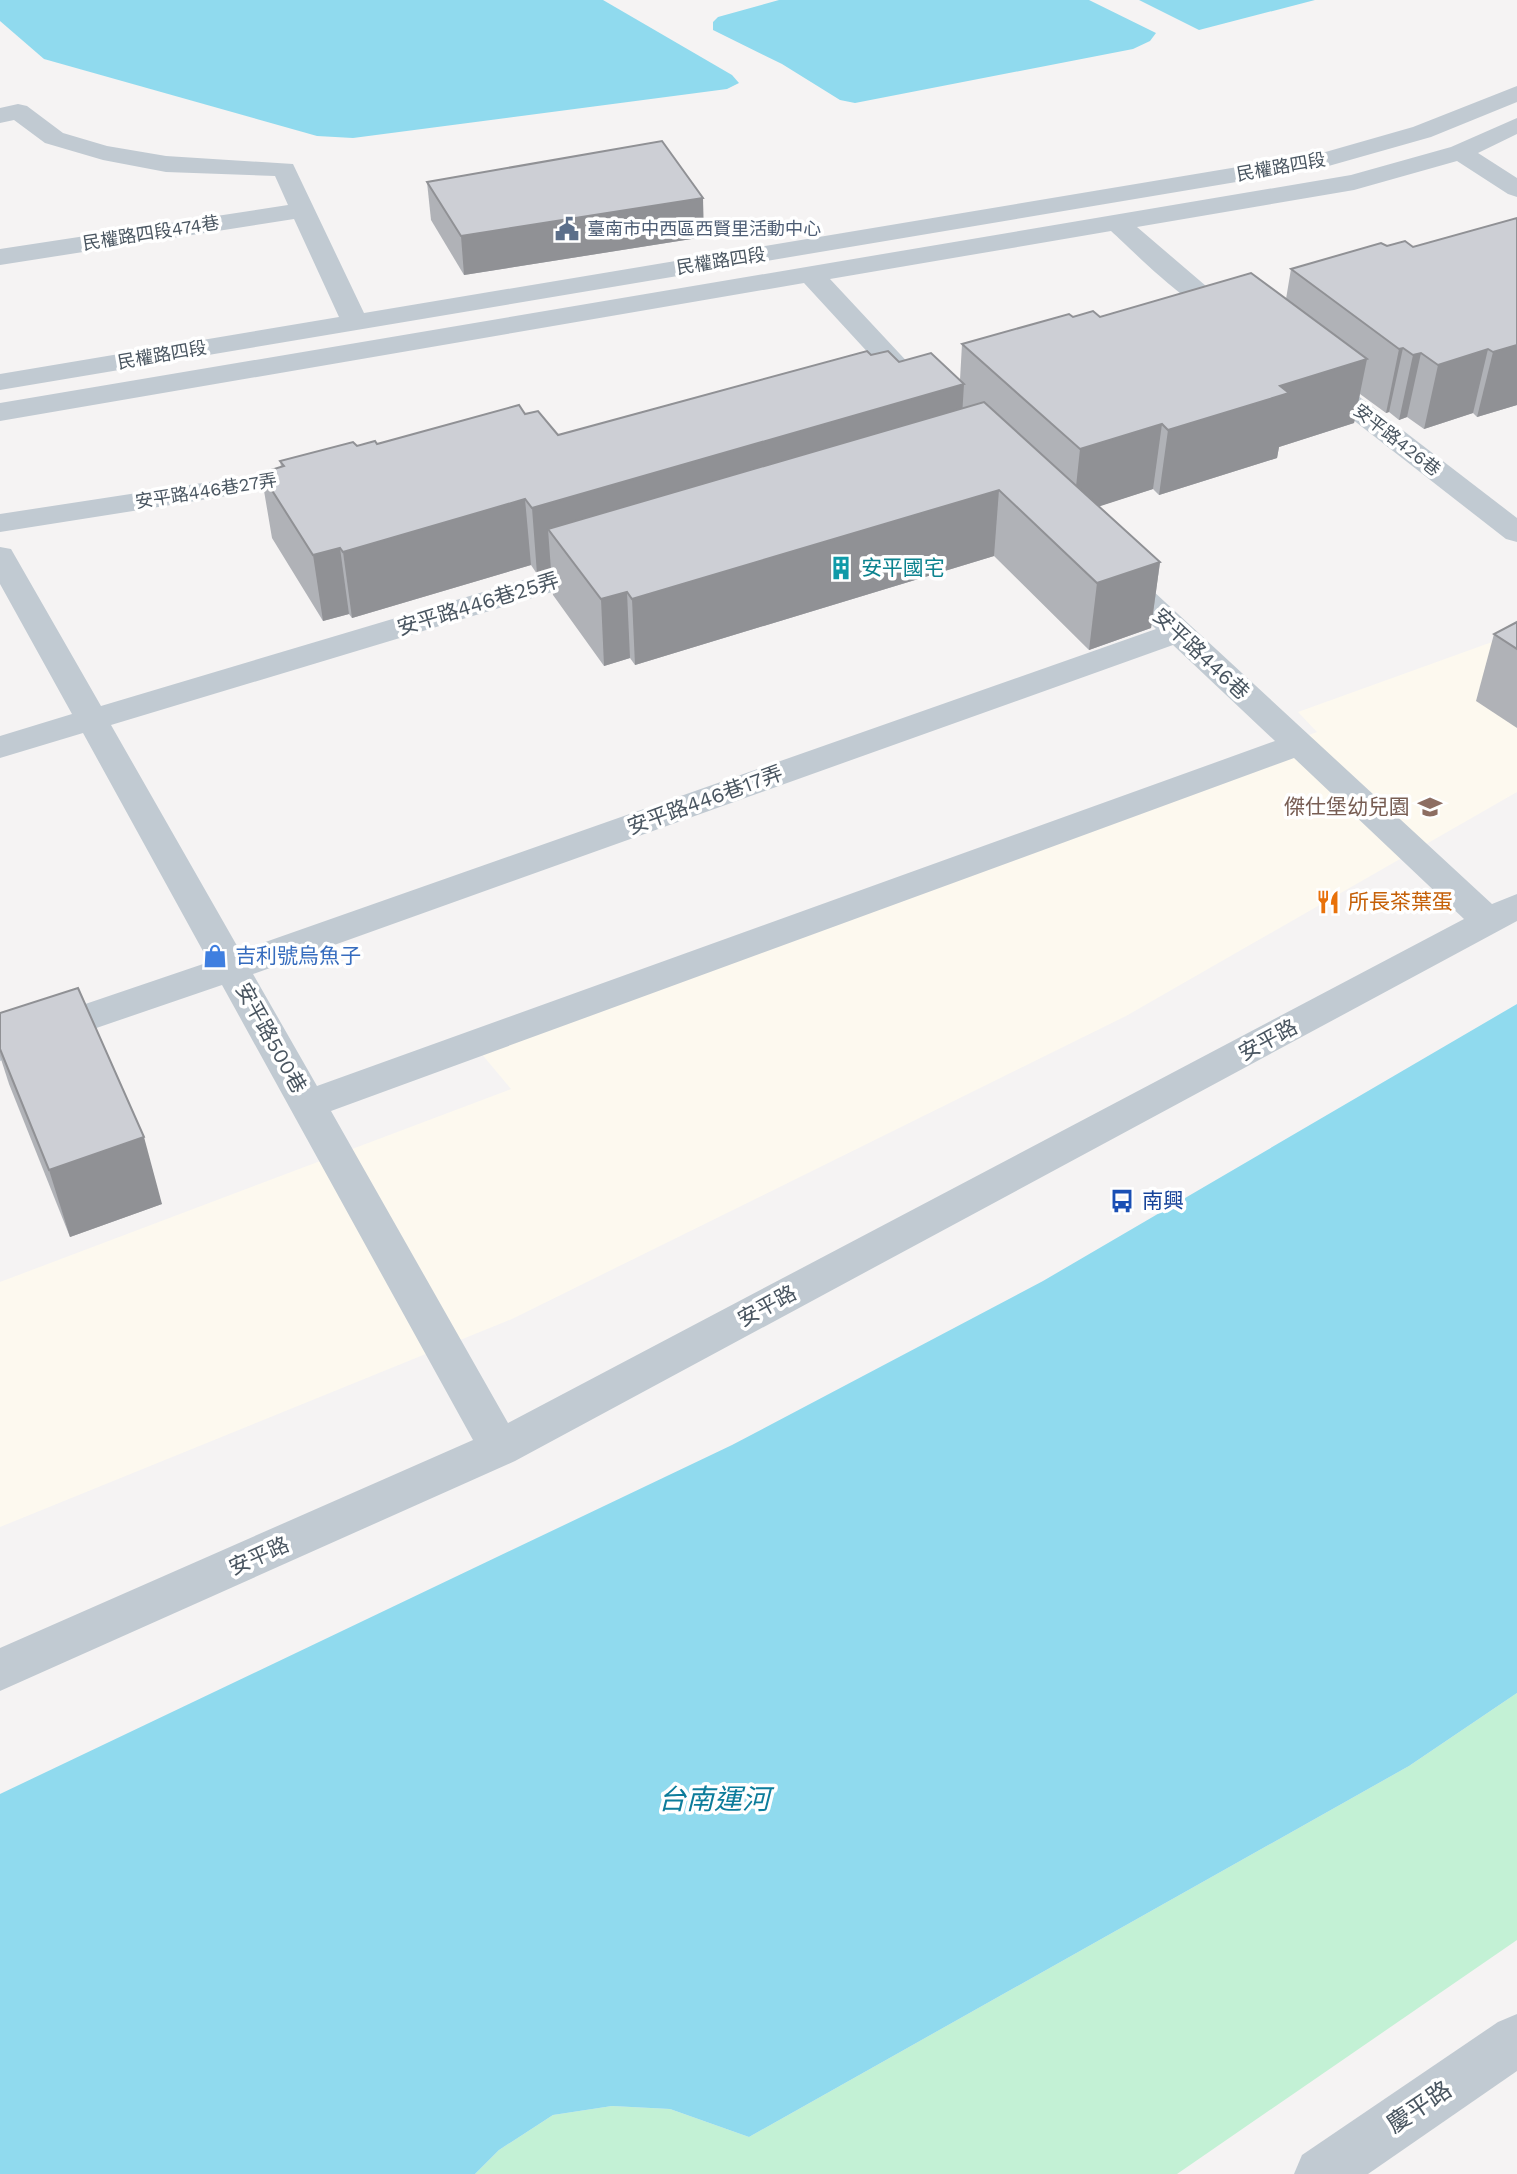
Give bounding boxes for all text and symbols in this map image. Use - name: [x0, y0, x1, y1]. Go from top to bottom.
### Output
- street label: 民權路四段: [1235, 148, 1327, 185]
- street label: 民權路四段474巷: [81, 211, 221, 254]
- public building icon: 臺南市中西區西賢里活動中心: [553, 215, 581, 243]
- place label: 臺南市中西區西賢里活動中心: [587, 218, 821, 239]
- street label: 民權路四段: [675, 243, 767, 278]
- street label: 民權路四段: [116, 336, 208, 373]
- street label: 安平路426巷: [1350, 399, 1445, 480]
- street label: 安平路446巷27弄: [134, 469, 278, 512]
- building icon: 安平國宅: [827, 554, 855, 582]
- place label: 安平國宅: [861, 555, 945, 580]
- street label: 安平路446巷25弄: [394, 567, 562, 640]
- street label: 安平路446巷: [1148, 603, 1255, 705]
- street label: 安平路446巷17弄: [624, 760, 786, 839]
- school or university icon: 傑仕堡幼兒園: [1416, 793, 1444, 821]
- place label: 傑仕堡幼兒園: [1284, 794, 1410, 819]
- restaurant icon: 所長茶葉蛋: [1314, 888, 1342, 916]
- place label: 所長茶葉蛋: [1348, 889, 1453, 914]
- shop icon: 吉利號烏魚子: [201, 942, 229, 970]
- place label: 吉利號烏魚子: [235, 943, 361, 968]
- street label: 安平路500巷: [231, 978, 312, 1097]
- street label: 安平路: [1234, 1014, 1301, 1065]
- bus stop icon: 南興: [1108, 1187, 1136, 1215]
- place label: 南興: [1142, 1188, 1184, 1213]
- street label: 安平路: [733, 1280, 800, 1331]
- street label: 安平路: [225, 1531, 293, 1580]
- water label: 台南運河: [658, 1783, 775, 1816]
- street label: 慶平路: [1381, 2075, 1457, 2139]

